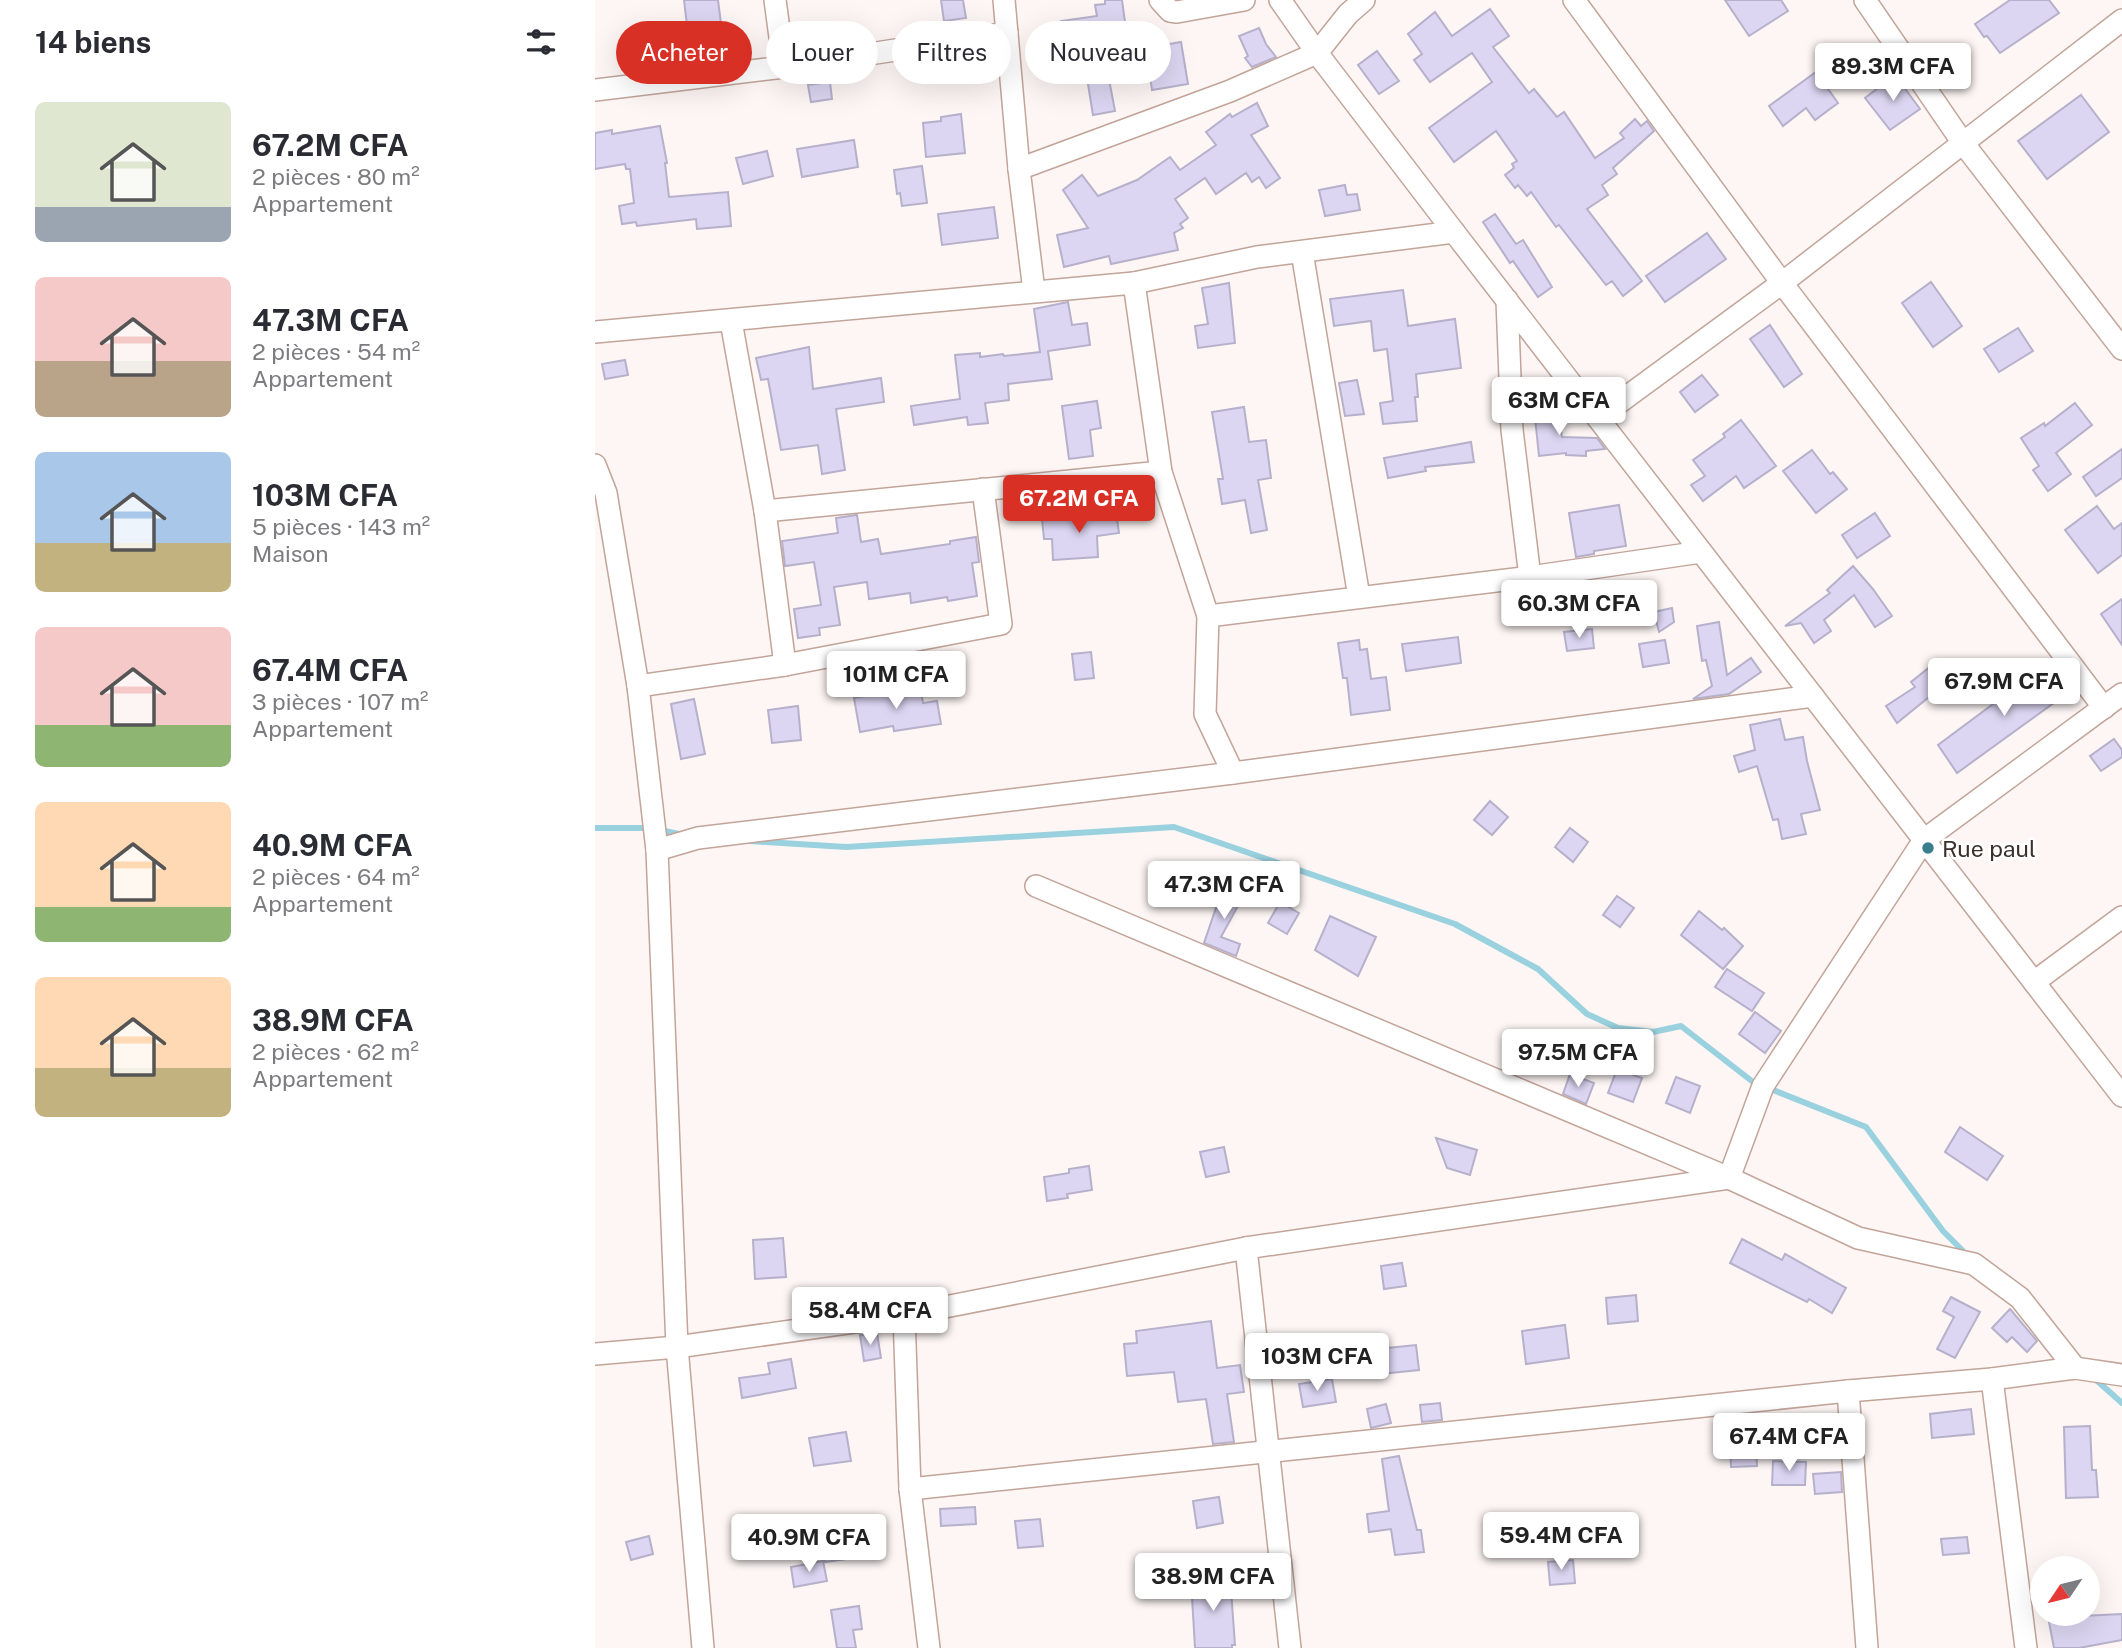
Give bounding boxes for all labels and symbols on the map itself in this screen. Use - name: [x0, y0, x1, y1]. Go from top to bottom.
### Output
- pin: 89.3M CFA: [1813, 43, 1973, 103]
- pin: 63M CFA: [1494, 378, 1624, 437]
- pin: 67.2M CFA: [999, 476, 1159, 535]
- pin: 60.3M CFA: [1499, 580, 1659, 640]
- pin: 101M CFA: [824, 652, 968, 711]
- pin: 67.9M CFA: [1924, 658, 2084, 718]
- place label: Rue paul: [1942, 835, 2036, 862]
- marker: Rue paul: [1920, 840, 1936, 856]
- pin: 47.3M CFA: [1144, 862, 1304, 921]
- pin: 97.5M CFA: [1498, 1030, 1658, 1089]
- pin: 58.4M CFA: [790, 1288, 950, 1347]
- pin: 103M CFA: [1245, 1334, 1389, 1393]
- pin: 67.4M CFA: [1709, 1414, 1869, 1473]
- pin: 59.4M CFA: [1481, 1512, 1641, 1572]
- pin: 40.9M CFA: [729, 1514, 889, 1574]
- pin: 38.9M CFA: [1133, 1554, 1293, 1613]
- north arrow: [2030, 1556, 2100, 1626]

